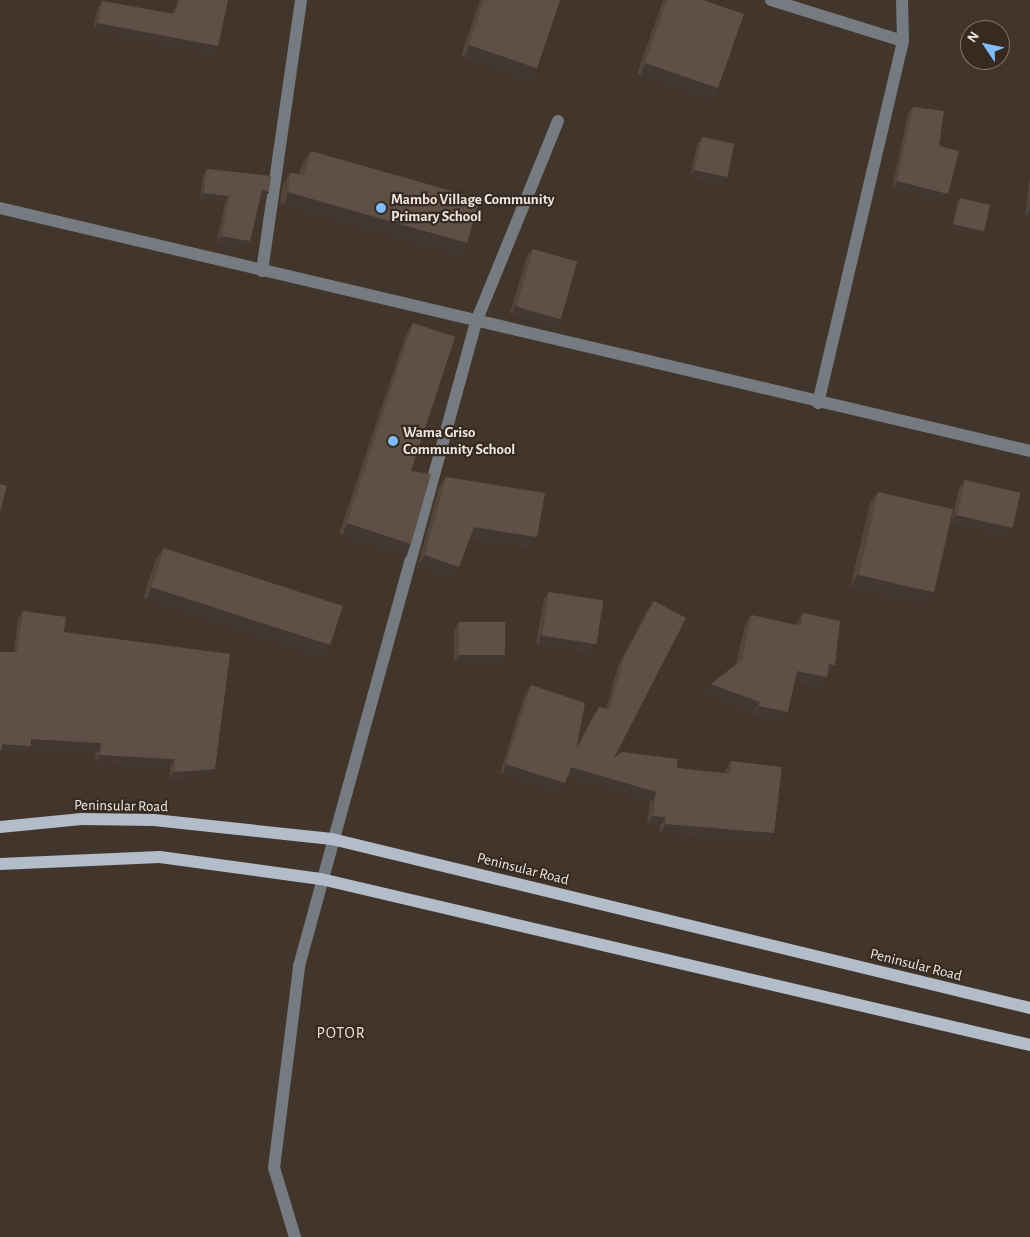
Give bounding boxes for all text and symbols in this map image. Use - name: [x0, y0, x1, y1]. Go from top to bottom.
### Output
- north arrow: [960, 20, 1010, 70]
- text: N: [965, 29, 982, 45]
- place label: Mambo Village Community Primary School: [391, 190, 554, 225]
- marker: Mambo Village Community Primary School: [375, 202, 387, 214]
- place label: Wama Griso Community School: [403, 423, 515, 458]
- marker: Wama Griso Community School: [387, 435, 399, 447]
- street label: Peninsular Road: [74, 796, 168, 816]
- street label: Peninsular Road: [475, 849, 571, 889]
- street label: Peninsular Road: [868, 945, 964, 985]
- district label: POTOR: [316, 1023, 366, 1043]

